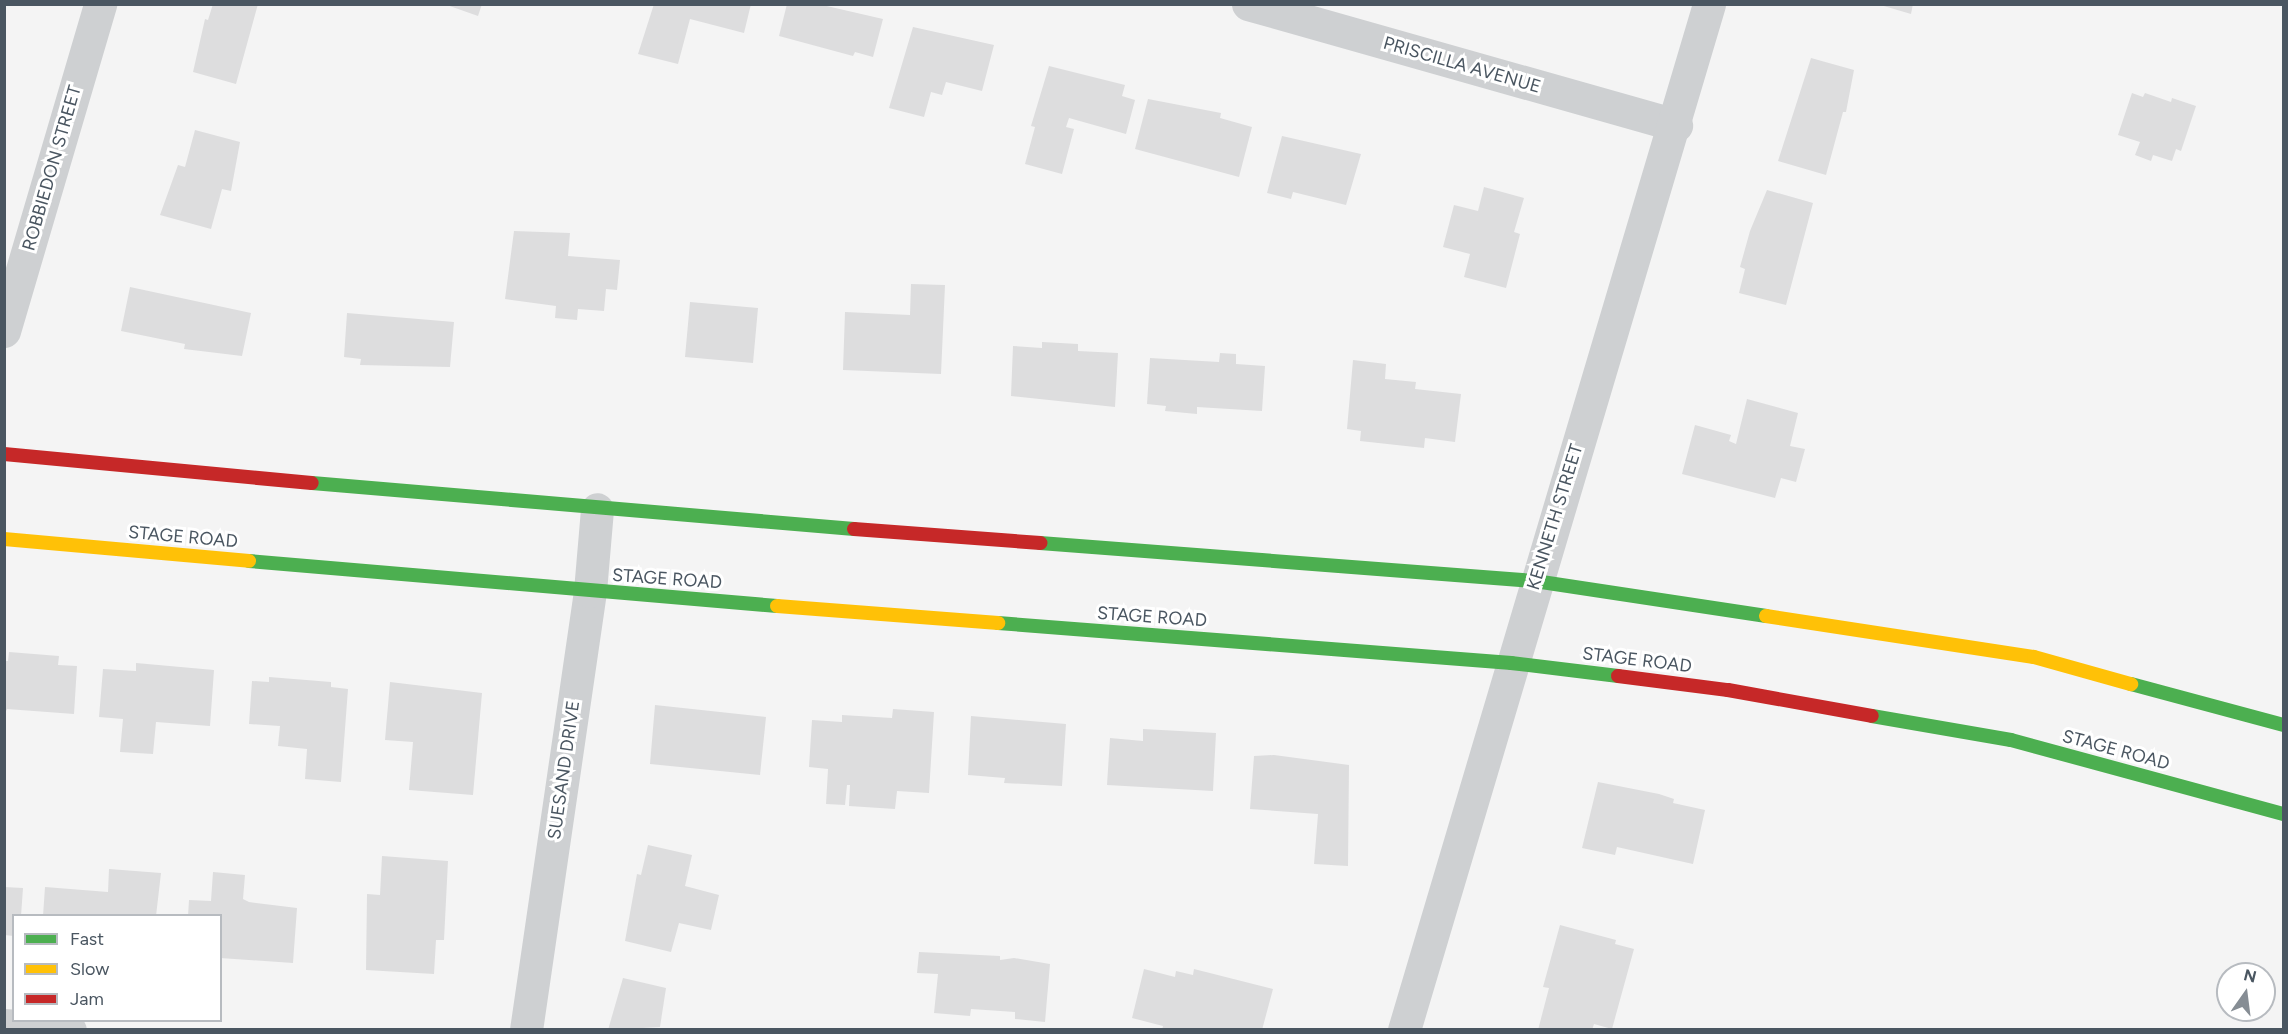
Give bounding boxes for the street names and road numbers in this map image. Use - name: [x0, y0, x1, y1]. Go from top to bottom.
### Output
- street label: PRISCILLA AVENUE: [1381, 32, 1543, 98]
- street label: ROBBIEDON STREET: [18, 83, 86, 253]
- street label: KENNETH STREET: [1523, 441, 1587, 593]
- street label: STAGE ROAD: [127, 521, 239, 553]
- street label: STAGE ROAD: [611, 564, 723, 594]
- street label: STAGE ROAD: [1096, 602, 1208, 632]
- street label: STAGE ROAD: [1581, 643, 1693, 677]
- street label: SUESAND DRIVE: [544, 699, 584, 841]
- street label: STAGE ROAD: [2060, 725, 2172, 775]

